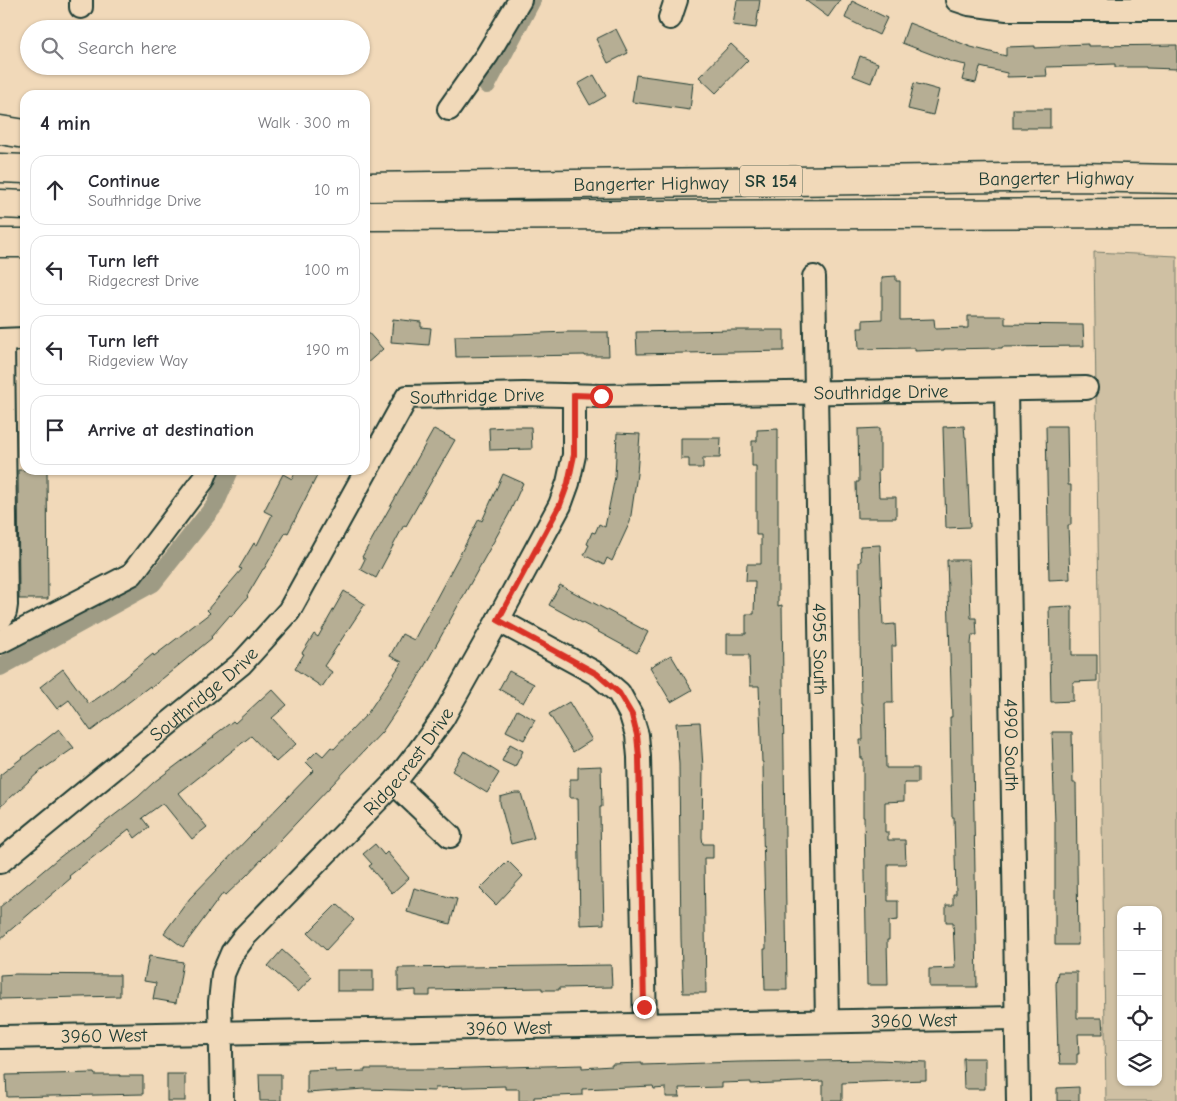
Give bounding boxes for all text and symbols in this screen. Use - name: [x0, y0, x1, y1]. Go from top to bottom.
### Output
- search box: [20, 20, 370, 75]
- icon: search: [38, 34, 66, 62]
- text: Search here: [78, 37, 177, 59]
- text: 4 min: [40, 111, 91, 135]
- text: Walk · 300 m: [258, 114, 350, 132]
- road number: SR 154: [740, 166, 802, 197]
- street label: Bangerter Highway: [978, 167, 1134, 190]
- text: Continue: [88, 170, 160, 192]
- street label: Bangerter Highway: [573, 172, 729, 196]
- icon: ahead: [41, 176, 69, 204]
- text: 10 m: [314, 181, 349, 199]
- text: Southridge Drive: [88, 192, 201, 210]
- text: Turn left: [88, 250, 159, 272]
- icon: left: [41, 256, 69, 284]
- text: 100 m: [305, 261, 349, 279]
- text: Ridgecrest Drive: [88, 272, 199, 290]
- text: Turn left: [88, 330, 159, 352]
- icon: left: [41, 336, 69, 364]
- text: 190 m: [306, 341, 349, 359]
- text: Ridgeview Way: [88, 352, 188, 370]
- street label: Southridge Drive: [814, 380, 949, 404]
- street label: Southridge Drive: [410, 384, 545, 409]
- route start: [590, 385, 613, 408]
- icon: arrive: [41, 416, 69, 444]
- text: Arrive at destination: [88, 419, 254, 441]
- street label: 4955 South: [808, 603, 831, 695]
- street label: Southridge Drive: [146, 643, 263, 746]
- street label: 4990 South: [999, 698, 1023, 792]
- street label: Ridgecrest Drive: [359, 704, 459, 820]
- map controls: [1117, 906, 1162, 1086]
- button: +: [1117, 906, 1162, 951]
- button: −: [1117, 951, 1162, 996]
- route end: [633, 996, 656, 1019]
- button: locate: [1117, 996, 1162, 1041]
- street label: 3960 West: [871, 1009, 958, 1033]
- street label: 3960 West: [466, 1017, 553, 1040]
- street label: 3960 West: [61, 1024, 148, 1048]
- button: layers: [1117, 1041, 1162, 1086]

